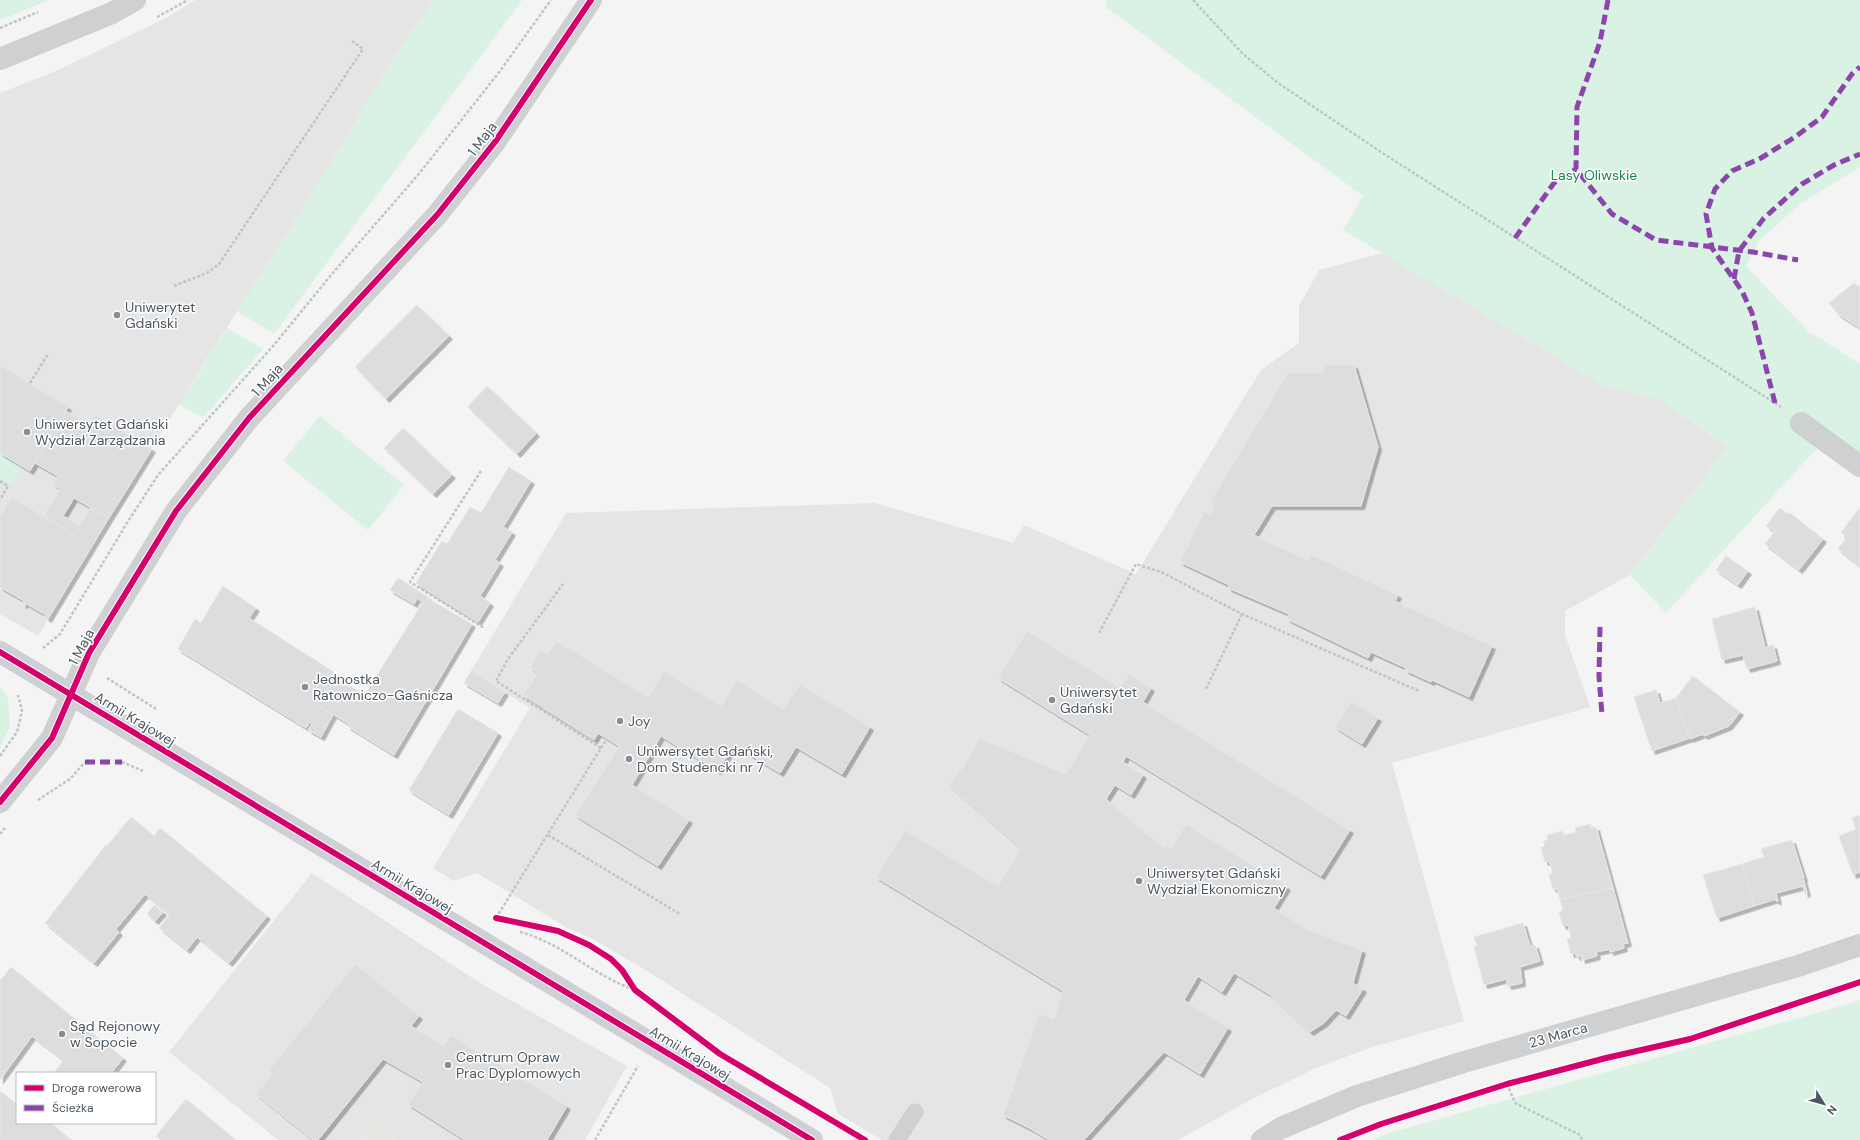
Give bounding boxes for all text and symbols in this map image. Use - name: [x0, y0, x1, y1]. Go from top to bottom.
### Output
- street label: 1 Maja: [463, 118, 501, 160]
- park label: Lasy Oliwskie: [1551, 166, 1637, 184]
- place label: Uniwerytet Gdański: [125, 298, 195, 332]
- marker: Uniwerytet Gdański: [112, 310, 122, 320]
- street label: 1 Maja: [247, 360, 287, 400]
- place label: Uniwersytet Gdański Wydział Zarządzania: [35, 415, 168, 449]
- marker: Uniwersytet Gdański Wydział Zarządzania: [22, 427, 32, 437]
- street label: 1 Maja: [64, 626, 98, 668]
- place label: Jednostka Ratowniczo-Gaśnicza: [313, 670, 453, 704]
- marker: Jednostka Ratowniczo-Gaśnicza: [300, 682, 310, 692]
- place label: Uniwersytet Gdański: [1060, 683, 1137, 717]
- street label: Armii Krajowej: [91, 688, 179, 750]
- marker: Uniwersytet Gdański: [1047, 695, 1057, 705]
- place label: Joy: [628, 712, 651, 730]
- marker: Joy: [615, 716, 625, 726]
- place label: Uniwersytet Gdański, Dom Studencki nr 7: [637, 742, 773, 776]
- marker: Uniwersytet Gdański, Dom Studencki nr 7: [624, 754, 634, 764]
- street label: Armii Krajowej: [368, 855, 456, 917]
- place label: Uniwersytet Gdański Wydział Ekonomiczny: [1147, 864, 1286, 898]
- marker: Uniwersytet Gdański Wydział Ekonomiczny: [1134, 876, 1144, 886]
- place label: Sąd Rejonowy w Sopocie: [70, 1017, 161, 1051]
- street label: 23 Marca: [1527, 1018, 1589, 1052]
- street label: Armii Krajowej: [646, 1022, 734, 1084]
- marker: Sąd Rejonowy w Sopocie: [57, 1029, 67, 1039]
- place label: Centrum Opraw Prac Dyplomowych: [456, 1048, 581, 1082]
- marker: Centrum Opraw Prac Dyplomowych: [443, 1060, 453, 1070]
- legend: [16, 1072, 156, 1124]
- text: Droga rowerowa: [52, 1080, 141, 1096]
- north arrow: [1804, 1084, 1844, 1124]
- text: Ścieżka: [52, 1100, 94, 1116]
- text: N: [1824, 1103, 1840, 1117]

